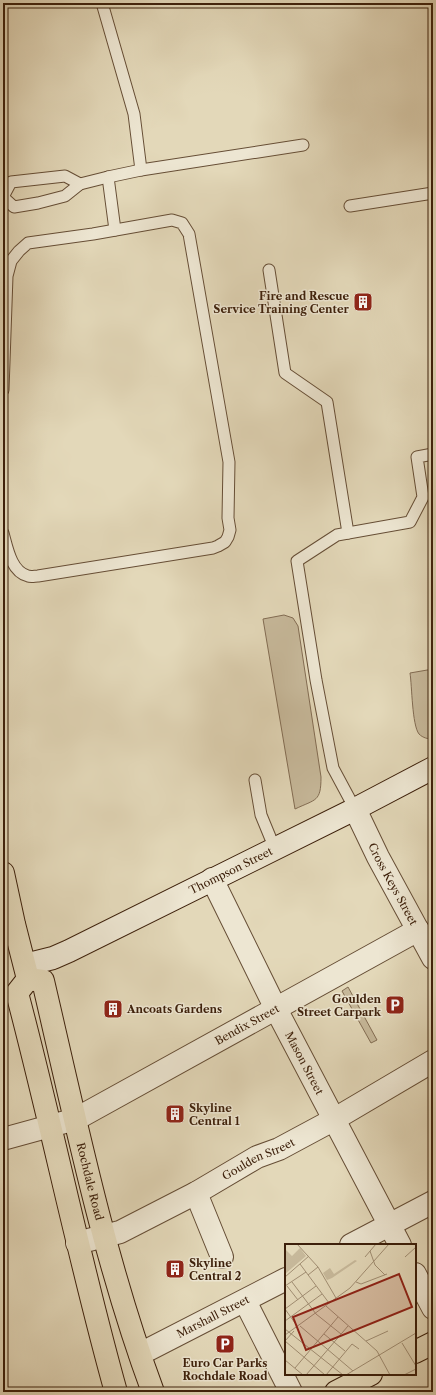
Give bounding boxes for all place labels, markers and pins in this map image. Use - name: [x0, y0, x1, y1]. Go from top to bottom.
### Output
- place label: Fire and Rescue Service Training Center: [213, 289, 350, 316]
- building icon: Fire and Rescue Service Training Center: [352, 291, 374, 313]
- place label: Goulden Street Carpark: [297, 992, 382, 1019]
- parking icon: Goulden Street Carpark: [384, 994, 406, 1016]
- building icon: Ancoats Gardens: [102, 998, 124, 1020]
- place label: Ancoats Gardens: [126, 1002, 222, 1016]
- place label: Skyline Central 1: [189, 1101, 240, 1128]
- building icon: Skyline Central 1: [164, 1103, 186, 1125]
- place label: Skyline Central 2: [189, 1256, 242, 1283]
- building icon: Skyline Central 2: [164, 1258, 186, 1280]
- parking icon: Euro Car Parks Rochdale Road: [214, 1333, 236, 1355]
- place label: Euro Car Parks Rochdale Road: [183, 1356, 268, 1383]

